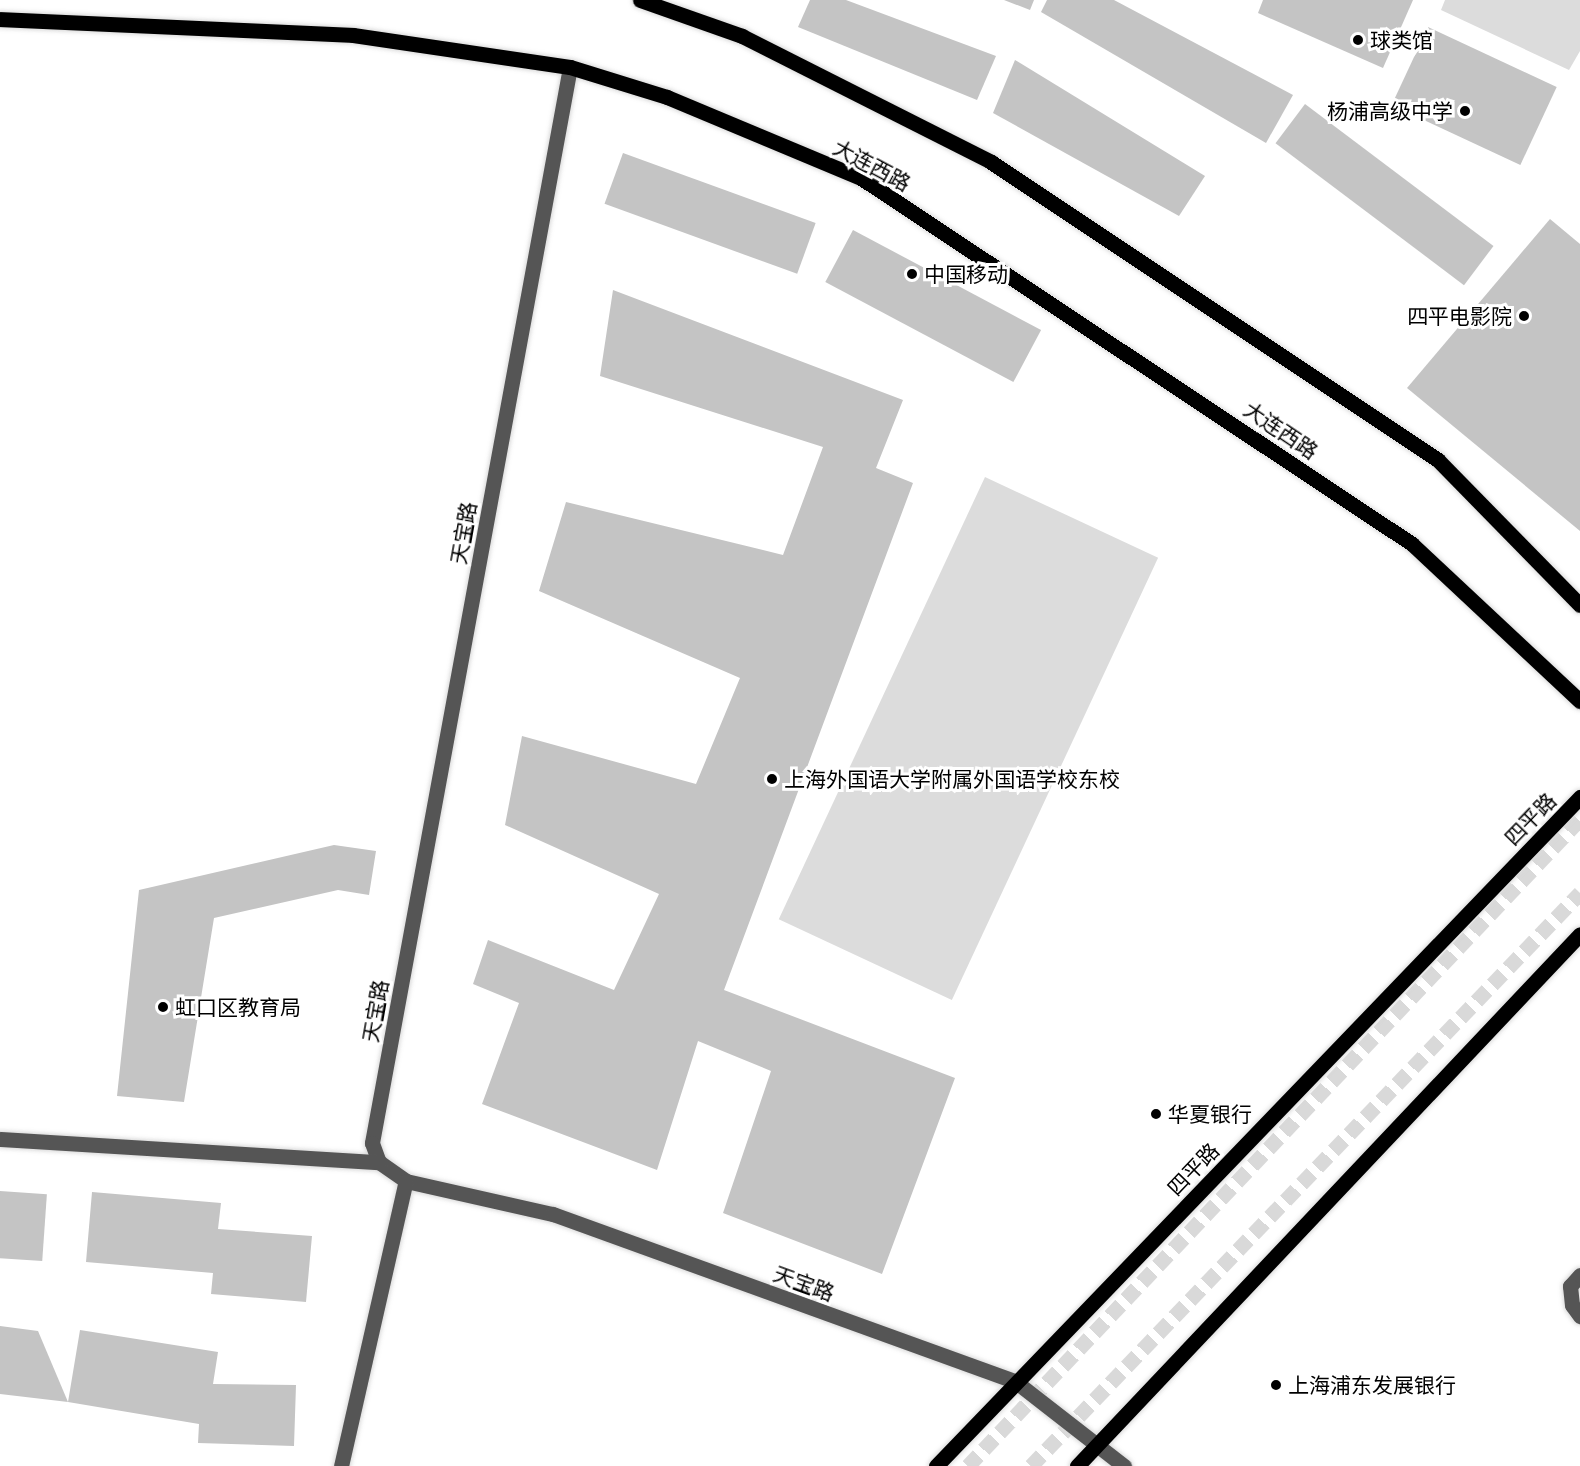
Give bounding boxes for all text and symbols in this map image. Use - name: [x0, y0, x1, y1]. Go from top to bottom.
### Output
- place label: 球类馆: [1370, 27, 1433, 53]
- marker: 球类馆: [1351, 33, 1365, 47]
- place label: 杨浦高级中学: [1327, 98, 1453, 124]
- marker: 杨浦高级中学: [1458, 104, 1472, 118]
- street label: 大连西路: [829, 134, 915, 196]
- place label: 中国移动: [924, 261, 1008, 287]
- marker: 中国移动: [905, 267, 919, 281]
- place label: 四平电影院: [1407, 303, 1512, 329]
- marker: 四平电影院: [1517, 309, 1531, 323]
- street label: 大连西路: [1239, 396, 1323, 464]
- street label: 天宝路: [445, 500, 481, 566]
- place label: 上海外国语大学附属外国语学校东校: [784, 766, 1120, 792]
- marker: 上海外国语大学附属外国语学校东校: [765, 772, 779, 786]
- street label: 四平路: [1499, 788, 1561, 850]
- street label: 天宝路: [357, 978, 393, 1044]
- place label: 虹口区教育局: [175, 994, 301, 1020]
- marker: 虹口区教育局: [156, 1000, 170, 1014]
- place label: 华夏银行: [1168, 1101, 1252, 1127]
- marker: 华夏银行: [1149, 1107, 1163, 1121]
- street label: 四平路: [1162, 1138, 1224, 1200]
- street label: 天宝路: [770, 1260, 838, 1306]
- place label: 上海浦东发展银行: [1288, 1372, 1456, 1398]
- marker: 上海浦东发展银行: [1269, 1378, 1283, 1392]

